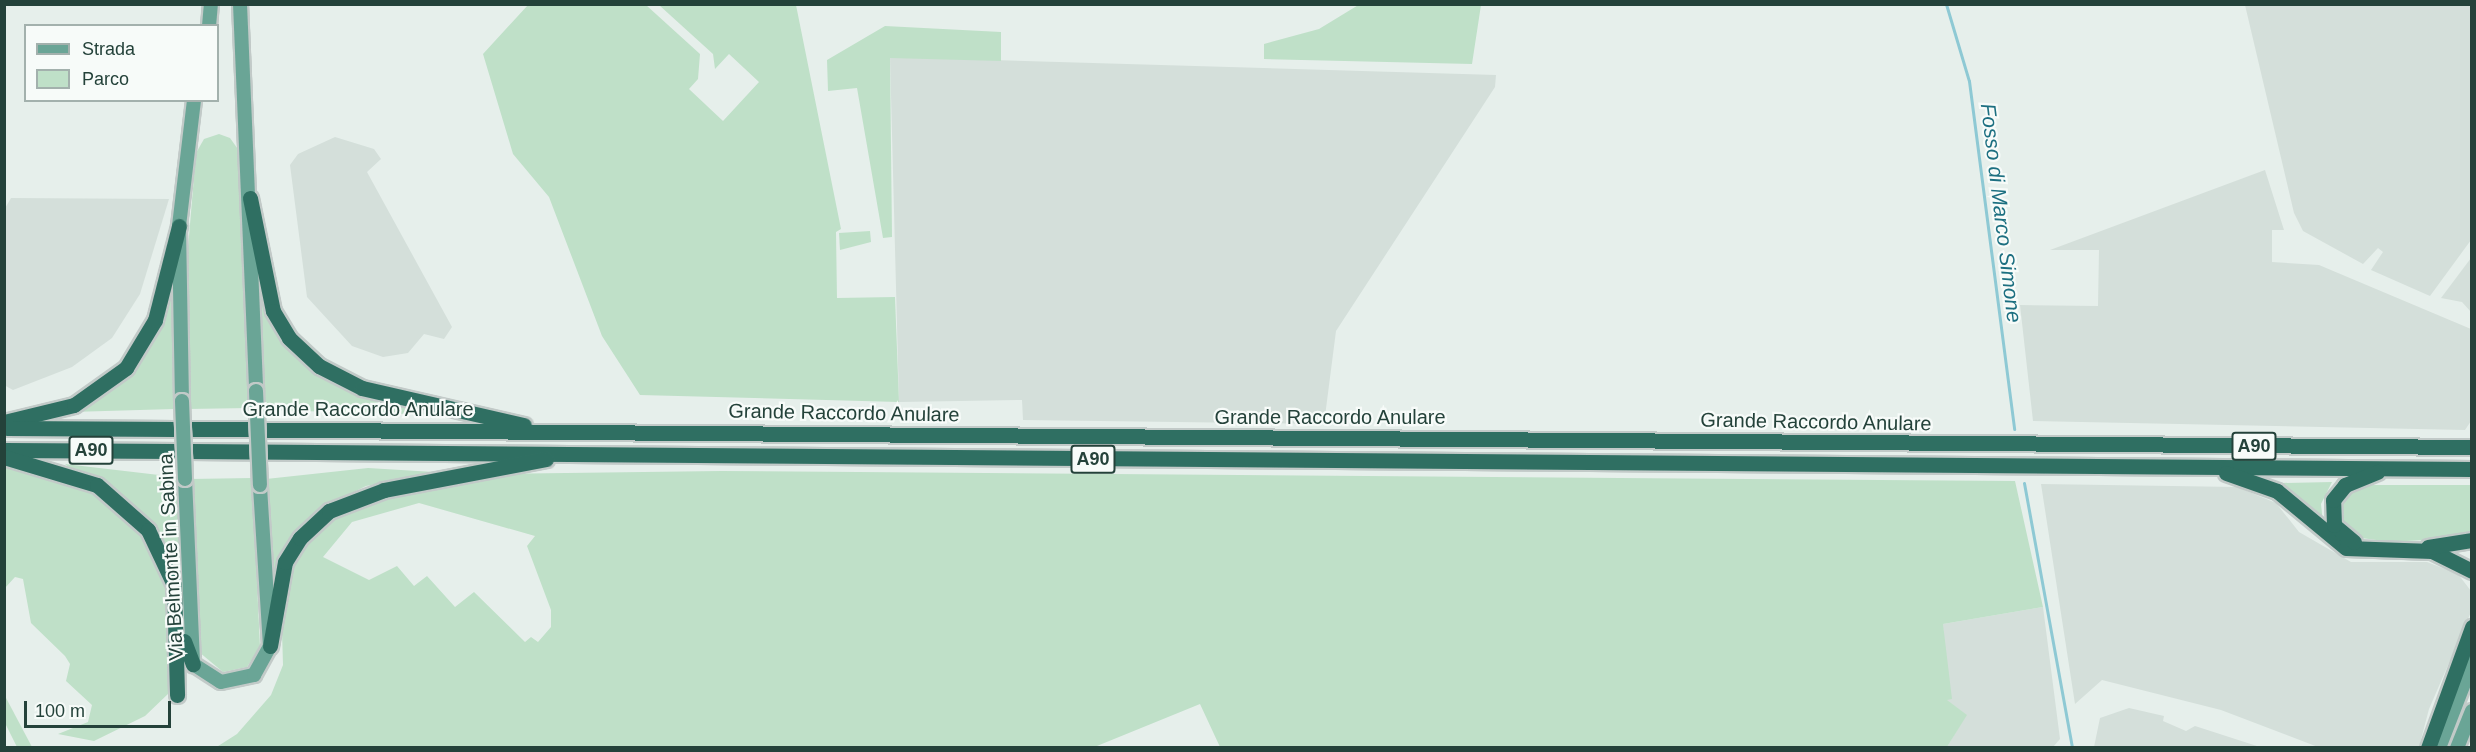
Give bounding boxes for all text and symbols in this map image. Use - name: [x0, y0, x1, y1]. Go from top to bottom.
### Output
- legend: [24, 24, 219, 102]
- text: Strada: [82, 39, 135, 59]
- text: Parco: [82, 69, 129, 89]
- water label: Fosso di Marco Simone: [1975, 102, 2027, 324]
- street label: Grande Raccordo Anulare: [242, 397, 474, 421]
- street label: Grande Raccordo Anulare: [728, 399, 960, 427]
- street label: Grande Raccordo Anulare: [1214, 405, 1446, 429]
- street label: Grande Raccordo Anulare: [1700, 408, 1932, 436]
- road number: A90: [2230, 431, 2278, 461]
- road number: A90: [67, 435, 115, 465]
- road number: A90: [1069, 444, 1117, 474]
- street label: Via Belmonte in Sabina: [154, 453, 188, 661]
- scale bar: [27, 689, 174, 727]
- text: 100 m: [35, 701, 85, 721]

